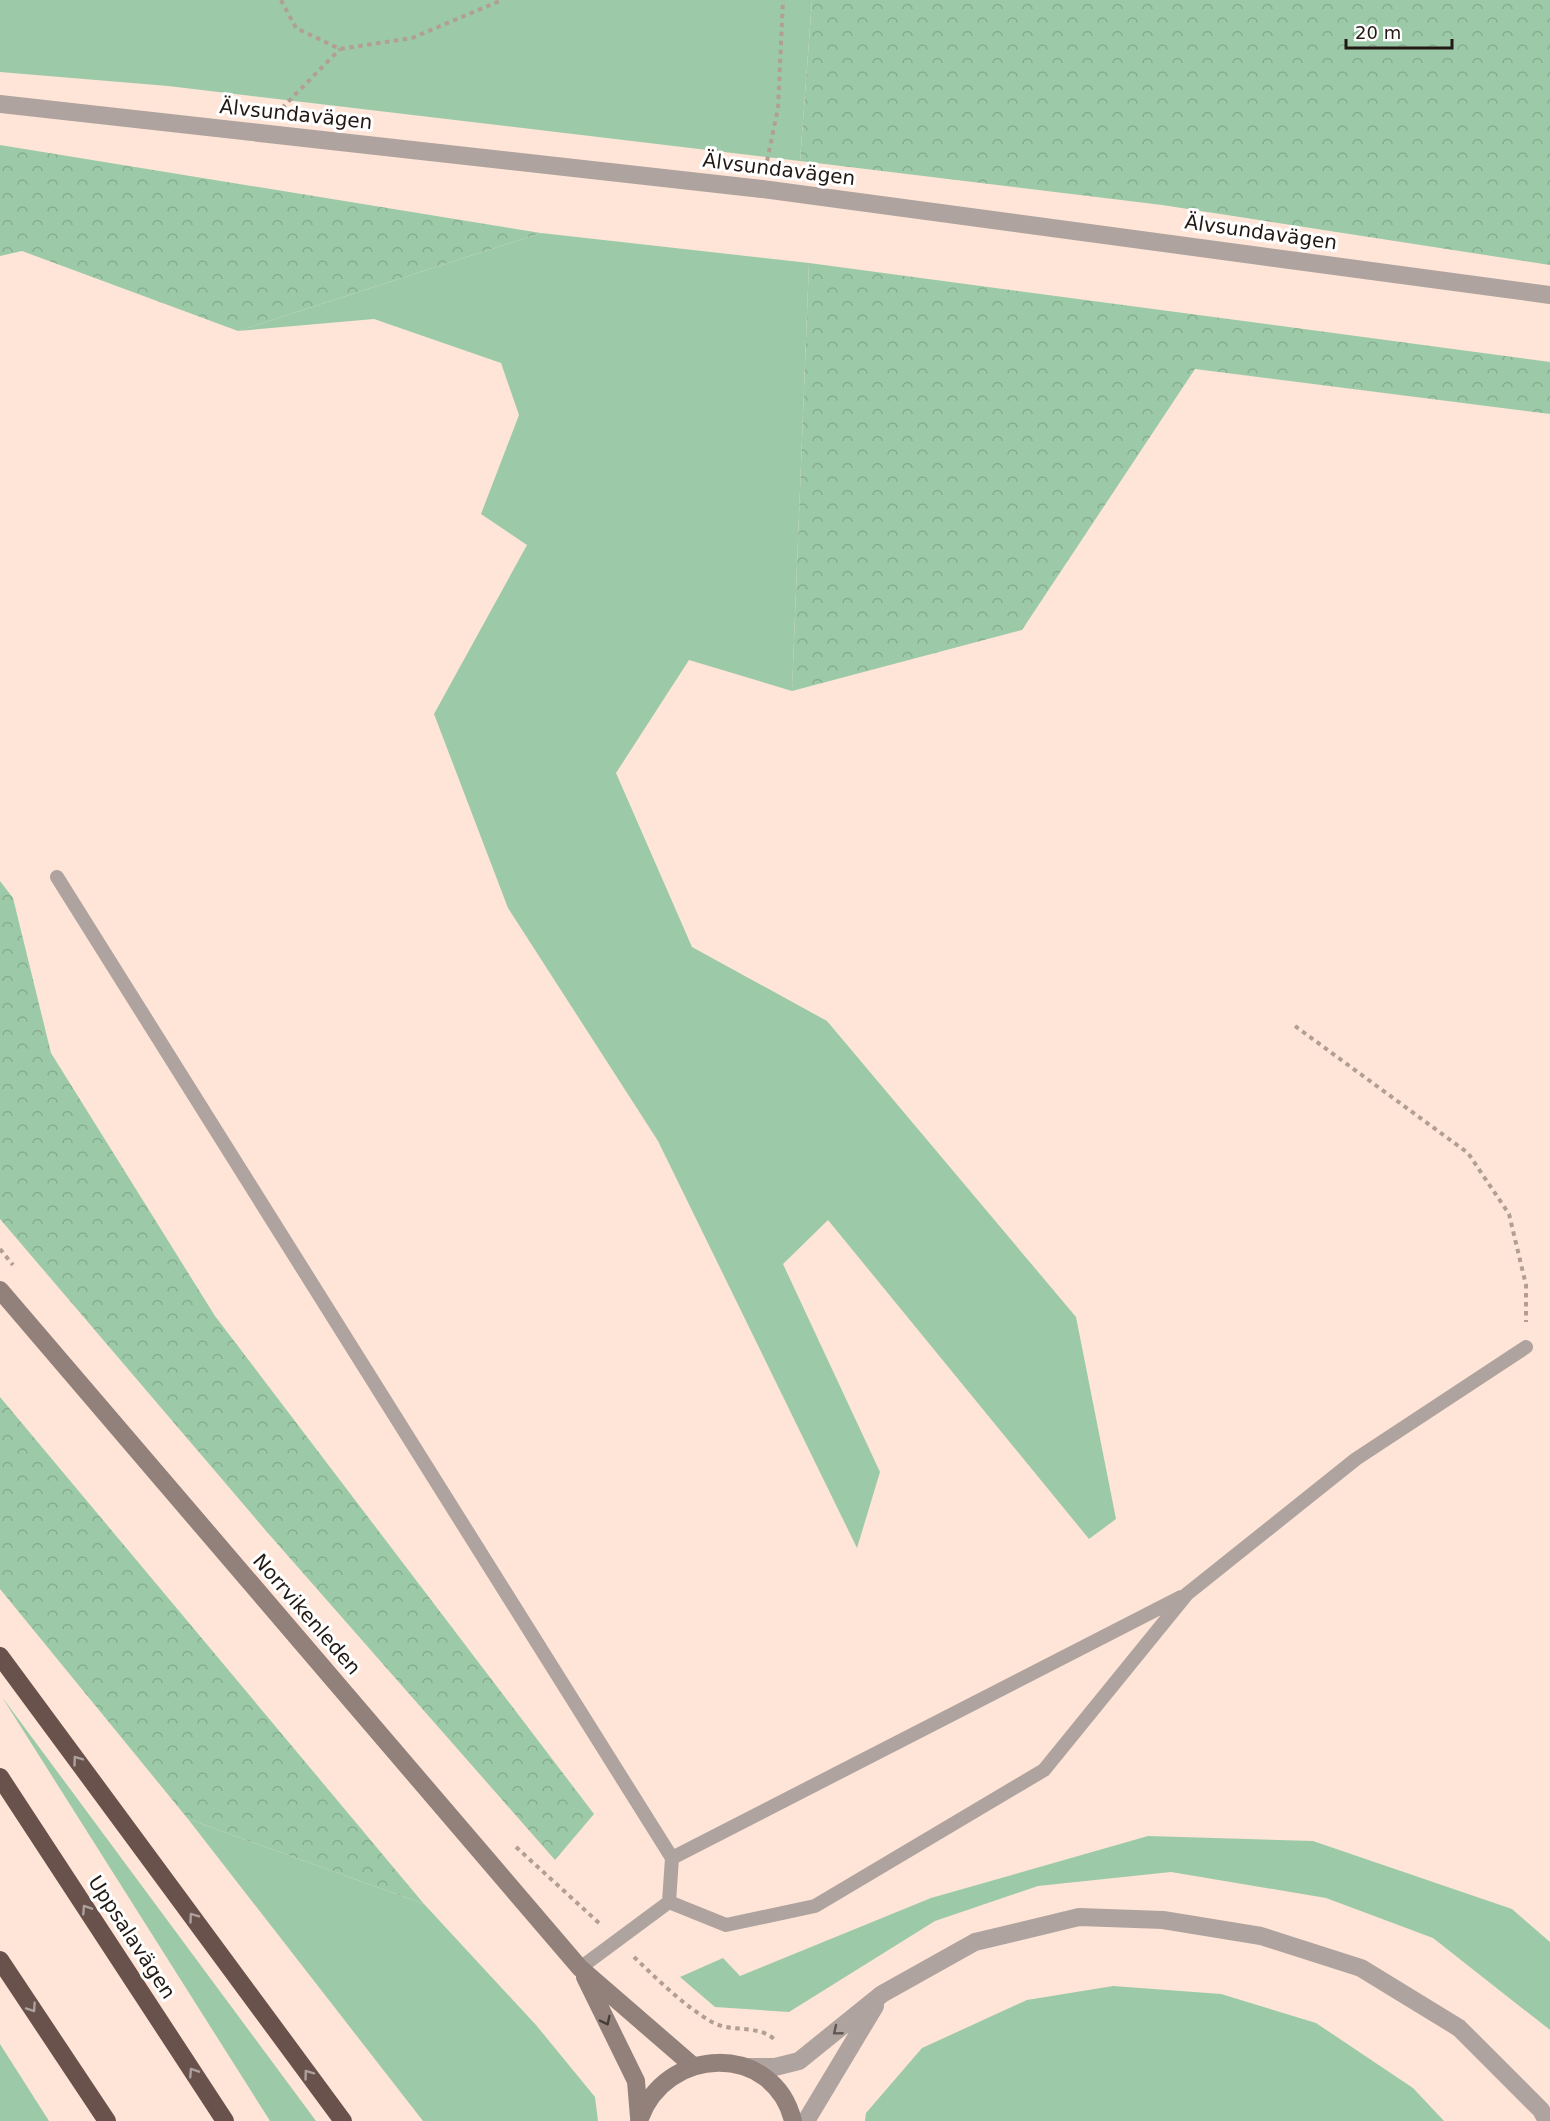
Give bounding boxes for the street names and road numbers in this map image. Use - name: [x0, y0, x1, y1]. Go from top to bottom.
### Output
- street label: Älvsundavägen: [218, 94, 374, 134]
- street label: Älvsundavägen: [701, 148, 857, 190]
- street label: Älvsundavägen: [1183, 209, 1339, 255]
- street label: Norrvikenleden: [248, 1549, 366, 1679]
- street label: Uppsalavägen: [83, 1871, 181, 2003]

